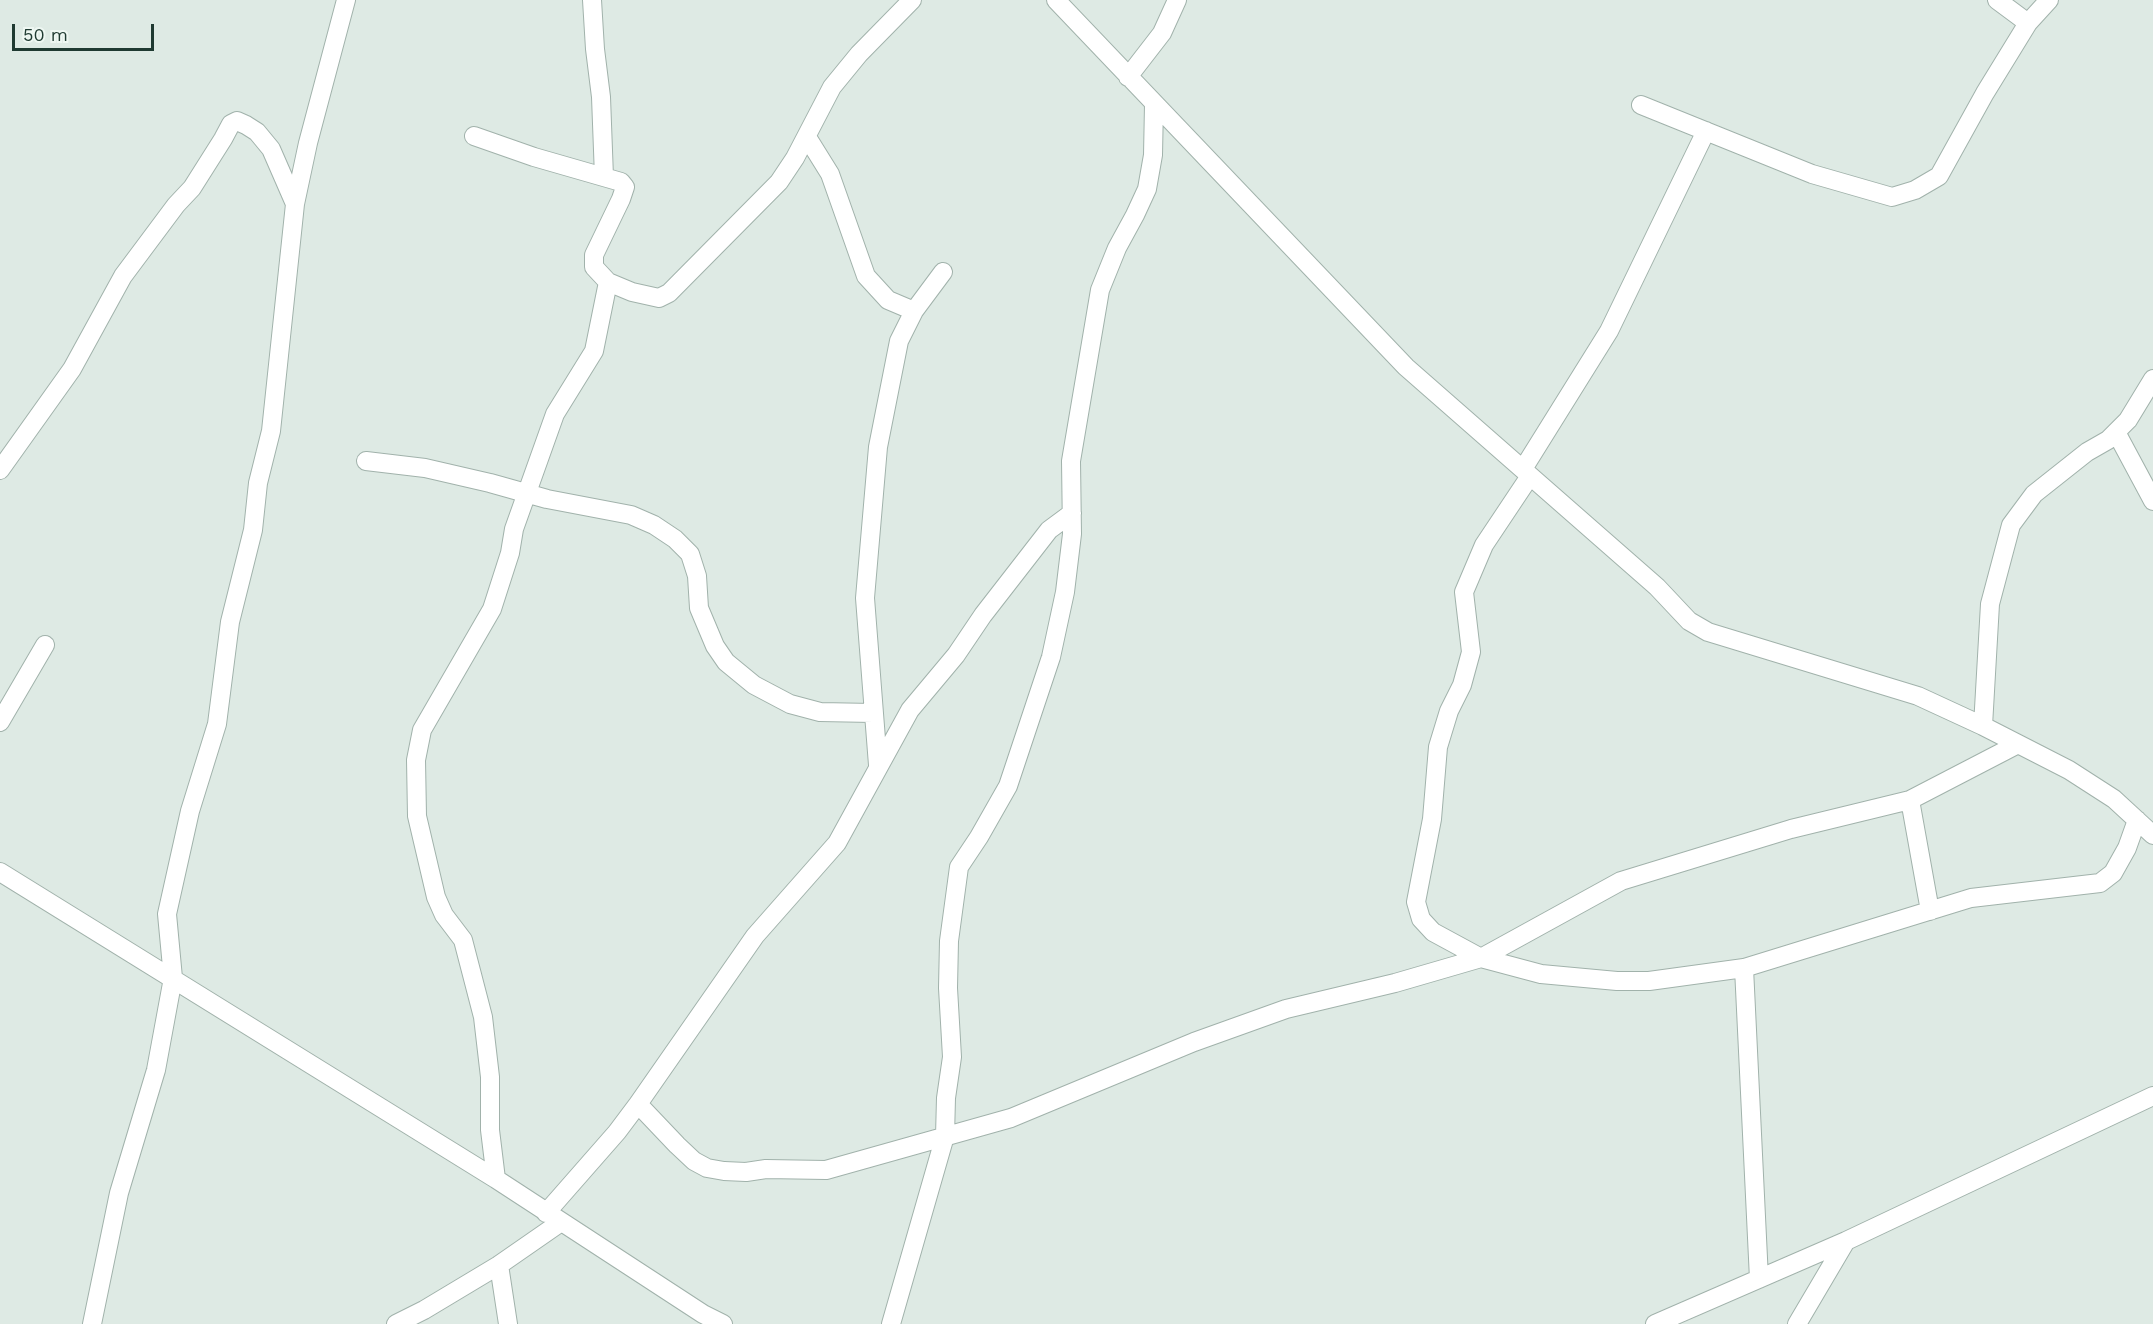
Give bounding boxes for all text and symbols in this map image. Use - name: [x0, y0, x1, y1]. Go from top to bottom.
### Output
- scale bar: [15, 12, 158, 50]
- text: 50 m: [23, 24, 68, 45]

